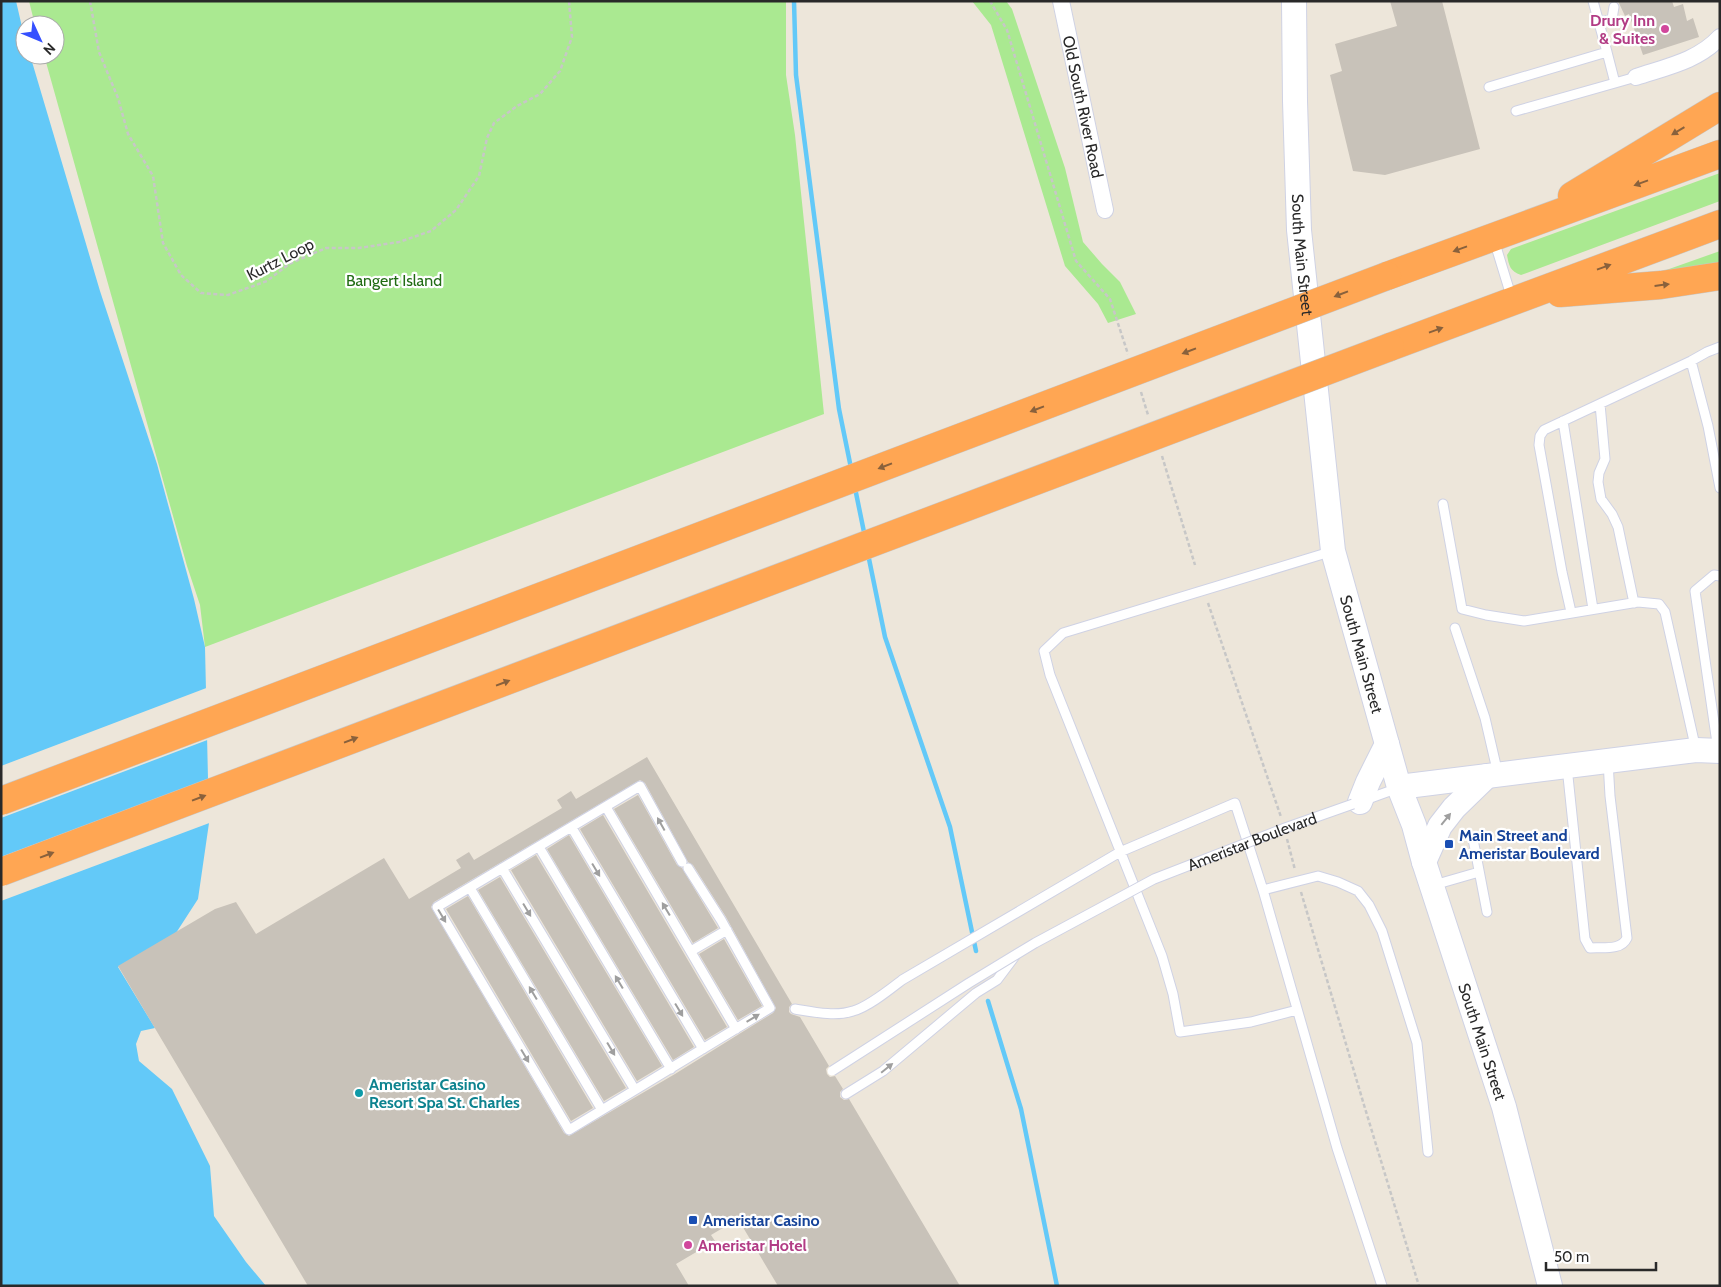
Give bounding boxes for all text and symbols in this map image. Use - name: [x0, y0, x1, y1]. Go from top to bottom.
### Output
- place label: Drury Inn & Suites: [1590, 11, 1655, 48]
- north arrow: [15, 15, 65, 65]
- marker: Drury Inn & Suites: [1659, 23, 1671, 35]
- street label: Old South River Road: [1059, 34, 1107, 180]
- text: N: [39, 39, 59, 59]
- one-way arrow: [1671, 126, 1684, 135]
- one-way arrow: [1633, 179, 1648, 187]
- street label: South Main Street: [1288, 194, 1317, 317]
- street label: Kurtz Loop: [243, 234, 317, 284]
- one-way arrow: [1453, 246, 1468, 253]
- one-way arrow: [1597, 263, 1612, 270]
- park label: Bangert Island: [346, 271, 442, 290]
- one-way arrow: [1654, 281, 1670, 289]
- one-way arrow: [1334, 291, 1349, 298]
- one-way arrow: [1428, 326, 1443, 333]
- one-way arrow: [1182, 348, 1197, 355]
- one-way arrow: [1030, 406, 1045, 413]
- one-way arrow: [878, 463, 893, 471]
- street label: South Main Street: [1336, 593, 1387, 716]
- one-way arrow: [496, 678, 510, 686]
- one-way arrow: [344, 736, 359, 744]
- one-way arrow: [192, 793, 206, 801]
- street label: Ameristar Boulevard: [1185, 809, 1319, 875]
- one-way arrow: [1440, 813, 1451, 826]
- one-way arrow: [657, 817, 665, 831]
- place label: Main Street and Ameristar Boulevard: [1459, 826, 1600, 863]
- marker: Main Street and Ameristar Boulevard: [1443, 838, 1455, 850]
- one-way arrow: [40, 851, 55, 859]
- one-way arrow: [592, 864, 601, 877]
- one-way arrow: [662, 903, 671, 916]
- one-way arrow: [523, 904, 532, 917]
- one-way arrow: [437, 910, 446, 923]
- one-way arrow: [614, 975, 623, 988]
- street label: South Main Street: [1454, 981, 1510, 1103]
- one-way arrow: [528, 987, 537, 1000]
- one-way arrow: [675, 1003, 684, 1016]
- one-way arrow: [747, 1014, 760, 1023]
- one-way arrow: [606, 1043, 615, 1056]
- one-way arrow: [520, 1049, 529, 1062]
- one-way arrow: [880, 1062, 893, 1073]
- place label: Ameristar Casino Resort Spa St. Charles: [369, 1075, 520, 1112]
- marker: Ameristar Casino Resort Spa St. Charles: [353, 1087, 365, 1099]
- place label: Ameristar Casino: [703, 1211, 820, 1230]
- marker: Ameristar Casino: [687, 1214, 699, 1226]
- place label: Ameristar Hotel: [698, 1236, 807, 1255]
- marker: Ameristar Hotel: [682, 1239, 694, 1251]
- scale bar: [1546, 1240, 1656, 1272]
- text: 50 m: [1554, 1248, 1589, 1266]

